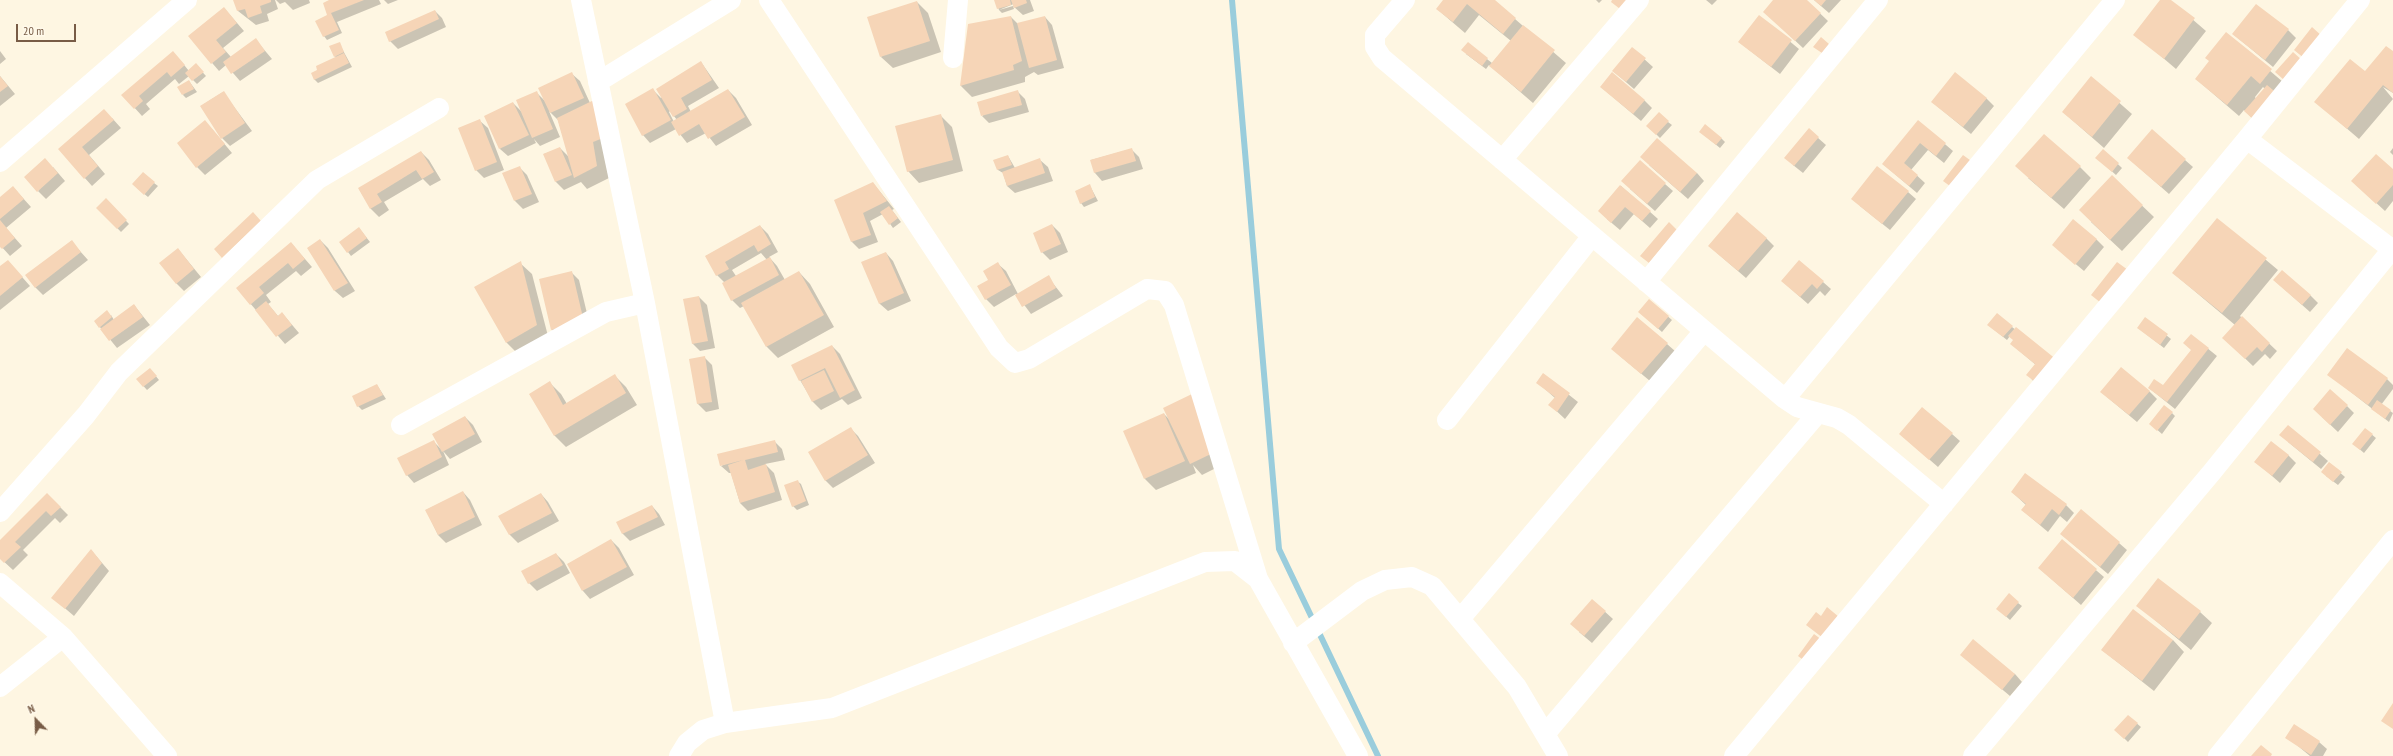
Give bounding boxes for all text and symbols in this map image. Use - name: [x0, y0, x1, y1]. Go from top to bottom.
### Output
- scale bar: [18, 16, 78, 42]
- text: 20 m: [23, 23, 44, 38]
- north arrow: [16, 700, 56, 740]
- text: N: [26, 701, 37, 717]

